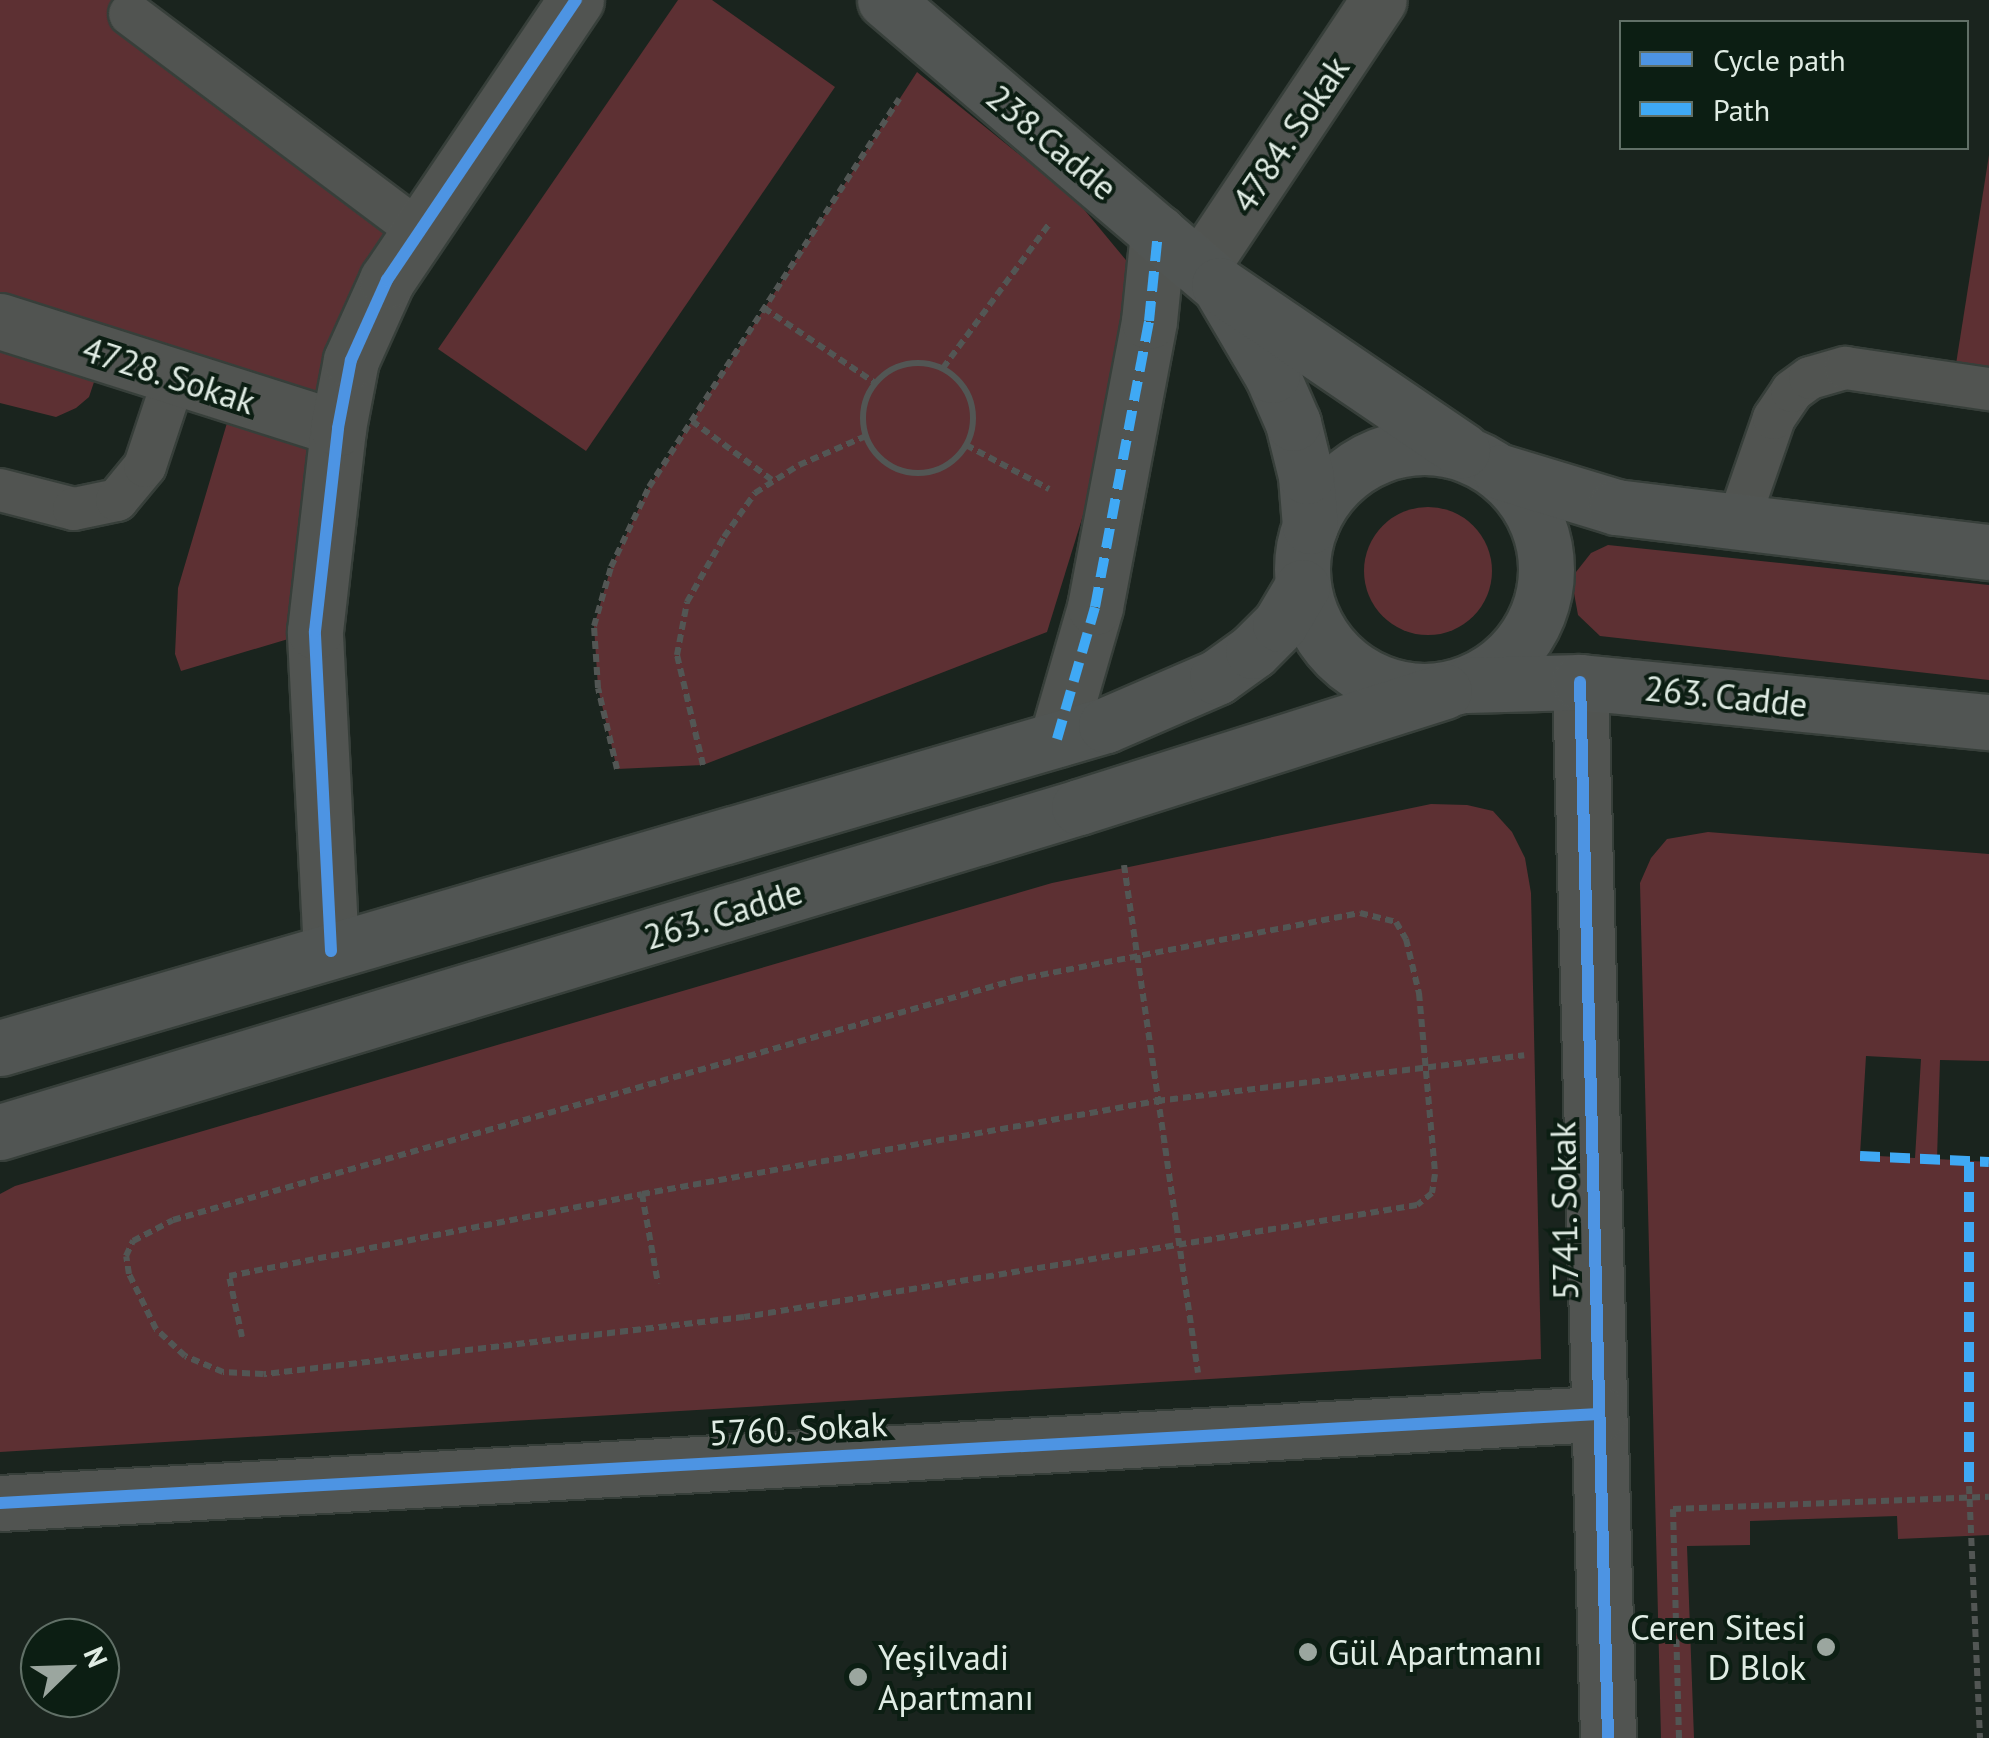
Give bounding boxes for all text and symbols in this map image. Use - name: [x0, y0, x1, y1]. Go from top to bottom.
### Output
- legend: [1619, 20, 1969, 150]
- text: Cycle path: [1713, 40, 1846, 79]
- street label: 4784. Sokak: [1222, 47, 1358, 221]
- street label: 238.Cadde: [978, 75, 1126, 209]
- text: Path: [1713, 90, 1770, 129]
- street label: 4728. Sokak: [76, 327, 262, 423]
- street label: 263. Cadde: [1641, 666, 1811, 726]
- street label: 263. Cadde: [637, 870, 809, 958]
- street label: 5741. Sokak: [1541, 1120, 1587, 1302]
- street label: 5760. Sokak: [706, 1402, 890, 1454]
- place label: Ceren Sitesi D Blok: [1630, 1606, 1806, 1688]
- north arrow: [20, 1618, 120, 1718]
- place label: Gül Apartmanı: [1328, 1631, 1544, 1673]
- place label: Yeşilvadi Apartmanı: [878, 1636, 1034, 1718]
- marker: Ceren Sitesi D Blok: [1815, 1636, 1837, 1658]
- text: N: [76, 1641, 117, 1673]
- marker: Gül Apartmanı: [1297, 1641, 1319, 1663]
- marker: Yeşilvadi Apartmanı: [847, 1666, 869, 1688]

